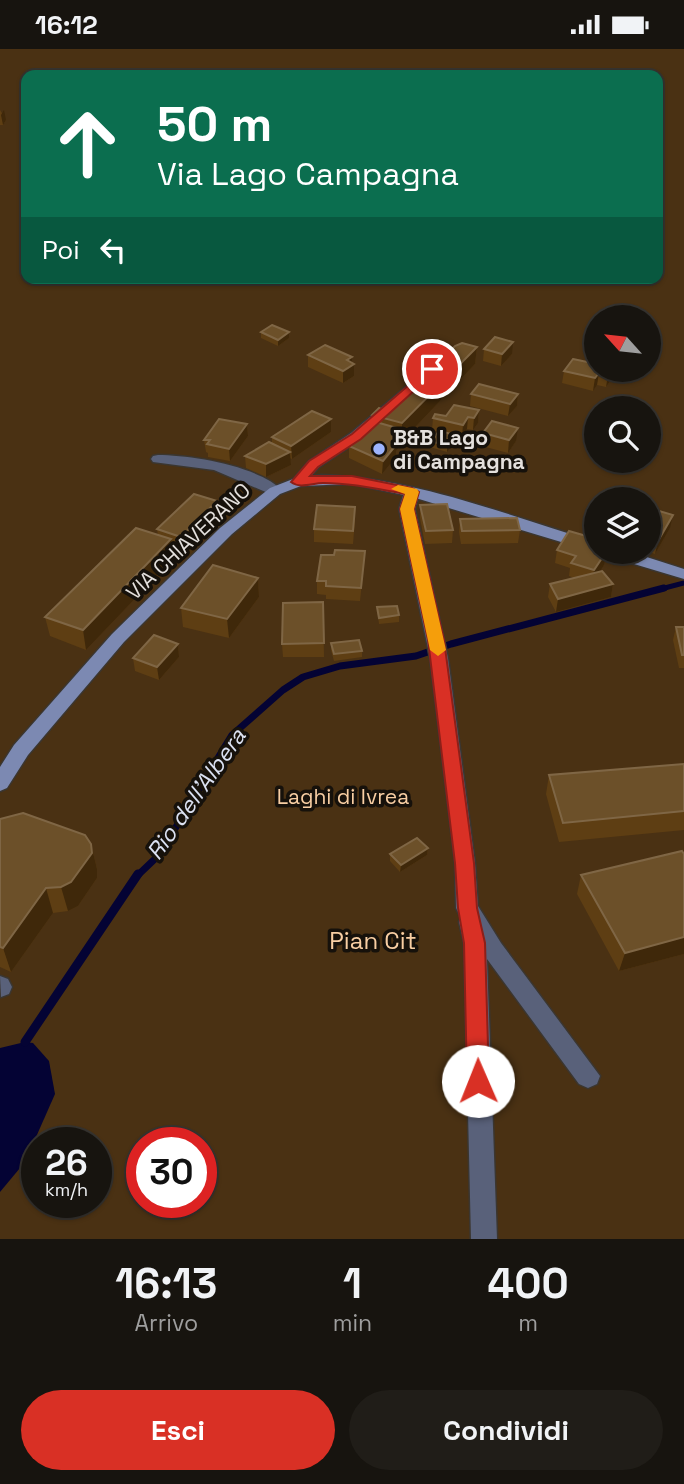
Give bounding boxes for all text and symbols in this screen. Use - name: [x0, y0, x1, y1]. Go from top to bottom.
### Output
- text: 16:12: [35, 8, 98, 42]
- text: 50 m: [157, 93, 272, 155]
- icon: ahead: [42, 98, 133, 189]
- text: Via Lago Campagna: [157, 154, 459, 194]
- icon: left: [94, 231, 132, 269]
- text: Poi: [42, 233, 80, 267]
- north arrow: [584, 305, 662, 381]
- map controls: [584, 305, 661, 564]
- pin: [402, 339, 462, 399]
- icon: arrive: [413, 350, 451, 388]
- button: search: [584, 396, 661, 473]
- place label: B&B Lago di Campagna: [393, 424, 525, 475]
- marker: B&B Lago di Campagna: [371, 441, 387, 457]
- street label: VIA CHIAVERANO: [120, 476, 256, 606]
- button: layers: [584, 487, 661, 564]
- water label: Rio dell'Albera: [140, 722, 253, 866]
- park label: Laghi di Ivrea: [277, 783, 409, 810]
- park label: Pian Cit: [329, 925, 417, 956]
- position arrow: [441, 1044, 515, 1118]
- speed limit sign: 30: [126, 1127, 217, 1218]
- text: 26: [45, 1141, 88, 1185]
- text: km/h: [45, 1178, 88, 1201]
- text: 16:13: [115, 1257, 217, 1310]
- text: 1: [343, 1257, 362, 1310]
- text: 400: [487, 1257, 569, 1310]
- text: Arrivo: [135, 1308, 198, 1338]
- text: min: [333, 1308, 372, 1338]
- text: m: [518, 1308, 538, 1338]
- button: Esci: [21, 1390, 335, 1470]
- button: Condividi: [349, 1390, 663, 1470]

